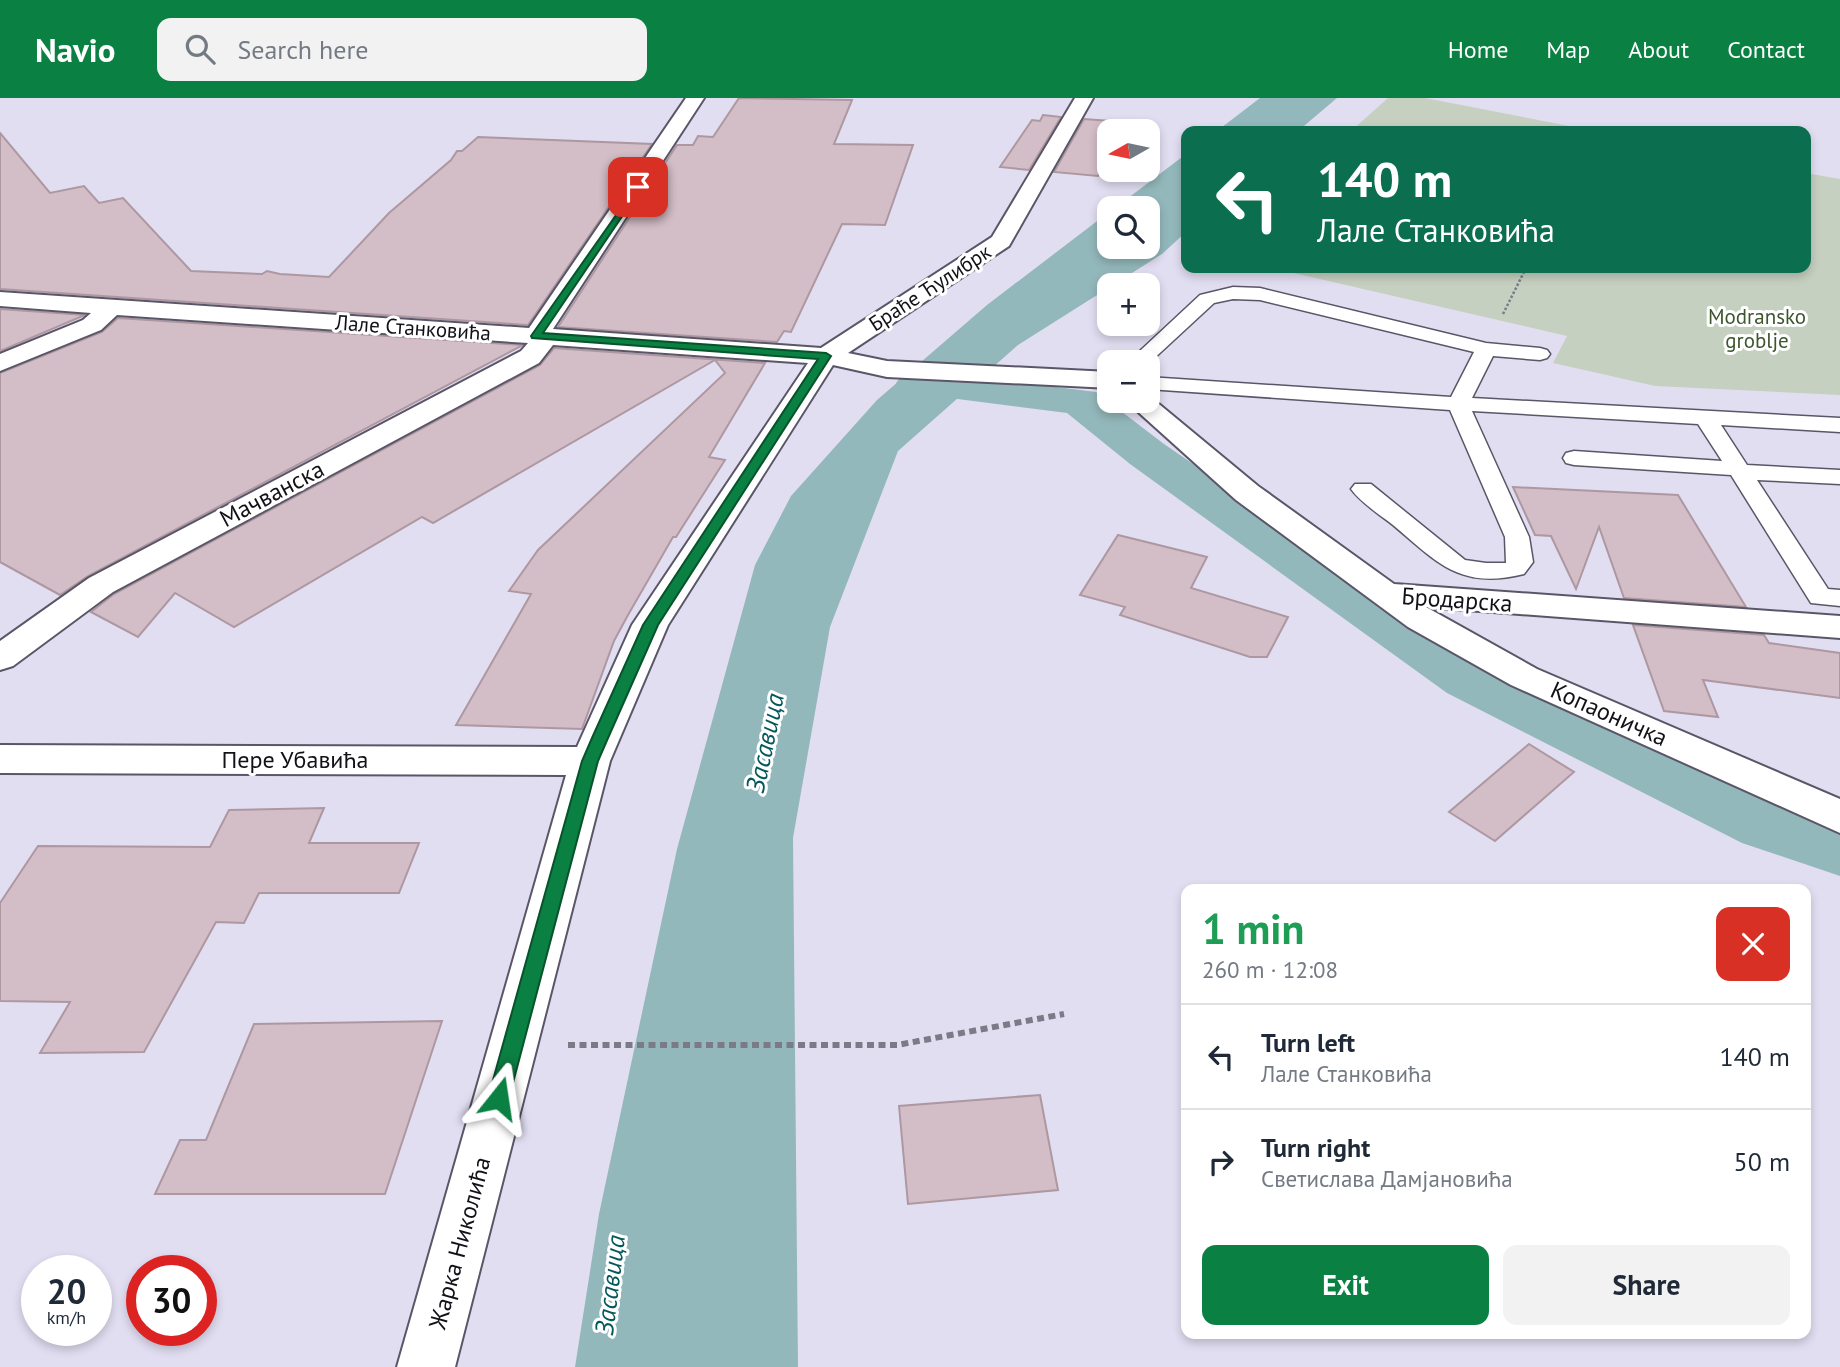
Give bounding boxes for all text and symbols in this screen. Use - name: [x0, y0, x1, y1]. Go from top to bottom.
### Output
- search box: [157, 18, 647, 81]
- text: Navio: [35, 28, 115, 71]
- icon: search: [181, 30, 219, 68]
- text: Search here: [237, 33, 369, 66]
- text: Home: [1448, 34, 1508, 65]
- text: Map: [1546, 34, 1590, 65]
- text: About: [1628, 34, 1689, 65]
- text: Contact: [1727, 34, 1805, 65]
- north arrow: [1097, 119, 1160, 182]
- map controls: [1097, 119, 1160, 413]
- text: 140 m: [1317, 147, 1452, 211]
- icon: left: [1202, 154, 1293, 245]
- pin: [608, 157, 668, 217]
- icon: arrive: [619, 168, 657, 206]
- button: search: [1097, 196, 1160, 259]
- text: Лале Станковића: [1317, 209, 1555, 251]
- street label: Браће Ћулибрк: [864, 238, 996, 337]
- button: +: [1097, 273, 1160, 336]
- park label: Modransko groblje: [1708, 303, 1806, 354]
- street label: Лале Станковића: [333, 309, 492, 346]
- button: −: [1097, 350, 1160, 413]
- street label: Мачванска: [214, 453, 329, 534]
- street label: Бродарска: [1401, 580, 1513, 619]
- street label: Копаоничка: [1546, 674, 1672, 753]
- water label: Засавица: [738, 690, 791, 795]
- street label: Пере Убавића: [221, 744, 369, 775]
- text: 1 min: [1202, 901, 1304, 956]
- button: close: [1716, 907, 1790, 981]
- text: 260 m · 12:08: [1202, 955, 1338, 984]
- text: Turn left: [1261, 1026, 1355, 1059]
- icon: left: [1202, 1038, 1240, 1076]
- text: 140 m: [1719, 1040, 1790, 1073]
- text: Лале Станковића: [1261, 1059, 1432, 1088]
- position arrow: [462, 1061, 536, 1135]
- text: Turn right: [1261, 1131, 1370, 1164]
- icon: right: [1202, 1143, 1240, 1181]
- text: 50 m: [1734, 1145, 1790, 1178]
- street label: Жарка Николића: [421, 1153, 497, 1334]
- text: Светислава Дамјановића: [1261, 1164, 1513, 1193]
- water label: Засавица: [587, 1233, 632, 1337]
- button: Exit: [1202, 1245, 1489, 1325]
- button: Share: [1503, 1245, 1790, 1325]
- speed limit sign: 30: [126, 1255, 217, 1346]
- text: 20: [47, 1268, 86, 1314]
- text: km/h: [47, 1306, 86, 1329]

